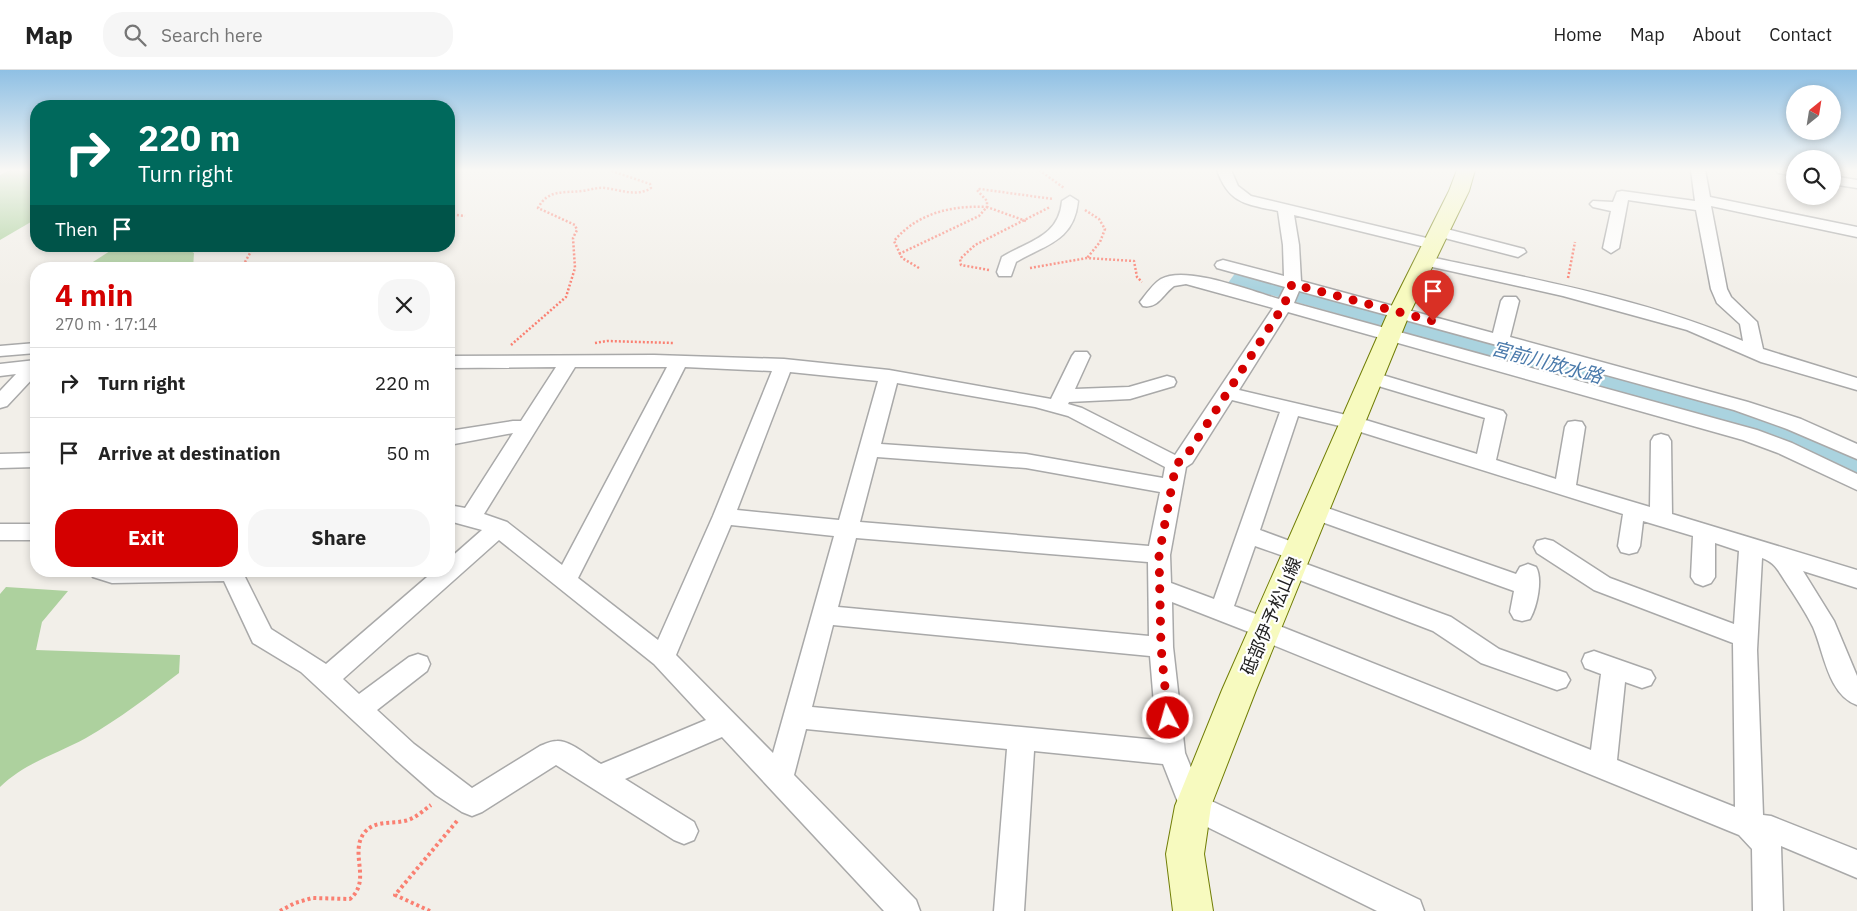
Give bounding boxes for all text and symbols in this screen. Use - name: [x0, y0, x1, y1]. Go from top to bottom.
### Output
- search box: [103, 12, 453, 57]
- text: Map: [25, 19, 73, 51]
- icon: search: [121, 21, 149, 49]
- text: Search here: [161, 23, 263, 47]
- text: Home: [1554, 23, 1602, 46]
- text: Map: [1630, 23, 1665, 46]
- text: About: [1693, 23, 1741, 46]
- text: Contact: [1769, 23, 1832, 46]
- north arrow: [1786, 85, 1841, 140]
- map controls: [1786, 85, 1841, 205]
- text: 220 m: [138, 115, 241, 161]
- icon: right: [55, 120, 120, 185]
- button: search: [1786, 150, 1841, 205]
- text: Turn right: [138, 159, 233, 188]
- icon: arrive: [108, 215, 136, 243]
- text: Then: [55, 217, 98, 241]
- pin: [1412, 270, 1454, 321]
- text: 4 min: [55, 275, 133, 314]
- icon: arrive: [1419, 277, 1447, 305]
- button: close: [378, 279, 430, 331]
- text: 270 m · 17:14: [55, 314, 157, 334]
- water label: 宮前川放水路: [1489, 336, 1607, 389]
- icon: right: [55, 369, 83, 397]
- text: Turn right: [98, 371, 185, 395]
- text: 220 m: [375, 371, 430, 395]
- icon: arrive: [55, 439, 83, 467]
- text: Arrive at destination: [98, 441, 281, 465]
- text: 50 m: [386, 441, 430, 465]
- button: Exit: [55, 509, 238, 567]
- button: Share: [248, 509, 430, 567]
- street label: 砥部伊予松山線: [1236, 554, 1306, 678]
- position arrow: [1141, 691, 1193, 743]

